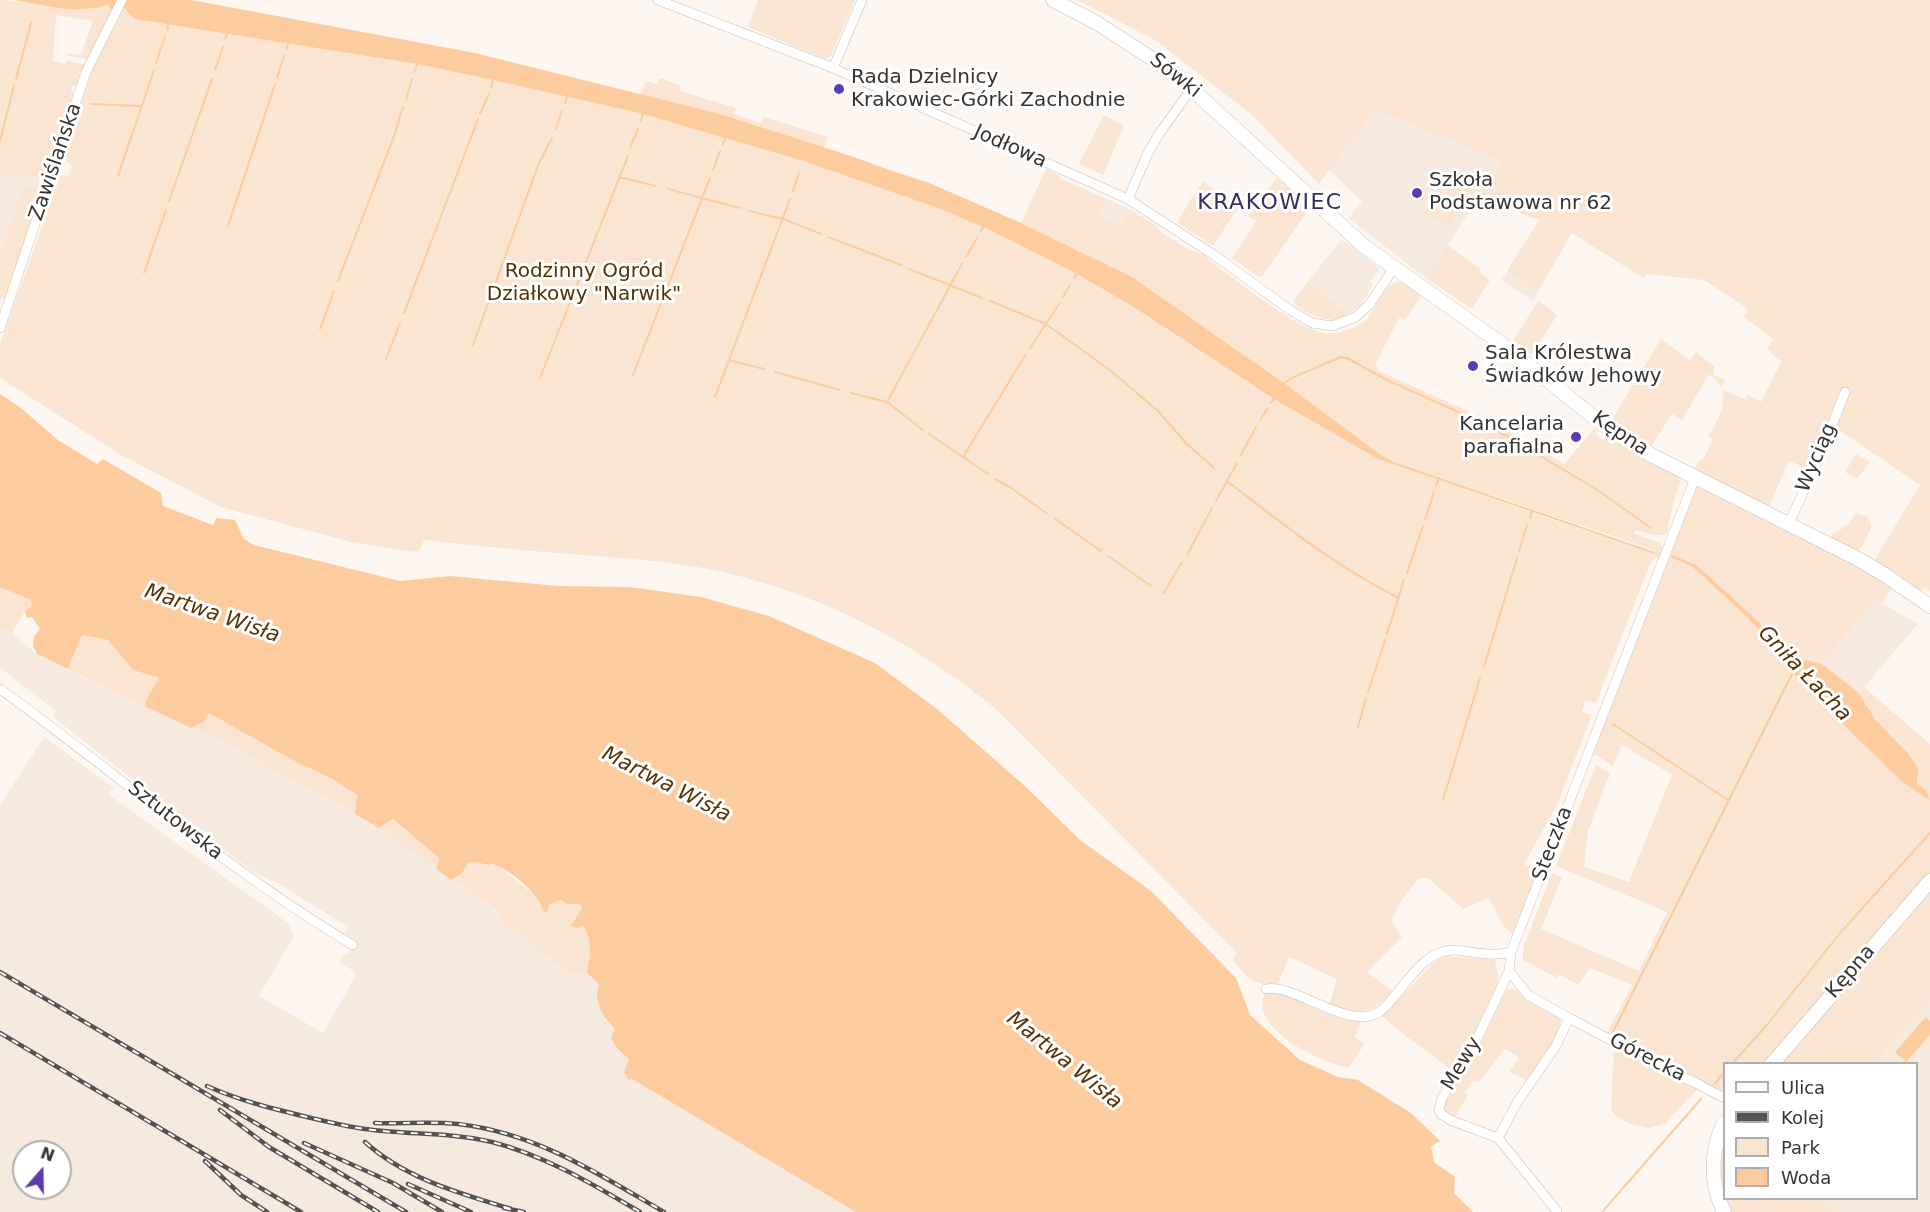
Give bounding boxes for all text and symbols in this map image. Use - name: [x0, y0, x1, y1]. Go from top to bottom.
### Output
- street label: Sówki: [1145, 49, 1205, 103]
- place label: Rada Dzielnicy Krakowiec-Górki Zachodnie: [851, 66, 1125, 113]
- marker: Rada Dzielnicy Krakowiec-Górki Zachodnie: [832, 82, 846, 96]
- street label: Zawiślańska: [25, 100, 87, 224]
- street label: Jodłowa: [970, 120, 1050, 174]
- place label: Szkoła Podstawowa nr 62: [1429, 169, 1612, 216]
- marker: Szkoła Podstawowa nr 62: [1410, 186, 1424, 200]
- district label: KRAKOWIEC: [1197, 190, 1343, 216]
- park label: Rodzinny Ogród Działkowy "Narwik": [487, 260, 681, 307]
- place label: Sala Królestwa Świadków Jehowy: [1485, 342, 1662, 389]
- marker: Sala Królestwa Świadków Jehowy: [1466, 359, 1480, 373]
- street label: Kępna: [1587, 406, 1653, 462]
- place label: Kancelaria parafialna: [1459, 413, 1564, 460]
- street label: Wyciąg: [1792, 420, 1842, 496]
- marker: Kancelaria parafialna: [1569, 430, 1583, 444]
- water label: Martwa Wisła: [141, 579, 283, 649]
- water label: Gniła Łacha: [1752, 621, 1856, 727]
- water label: Martwa Wisła: [597, 742, 735, 828]
- street label: Sztutowska: [123, 776, 227, 866]
- street label: Steczka: [1528, 803, 1578, 885]
- street label: Kępna: [1821, 940, 1881, 1004]
- water label: Martwa Wisła: [1001, 1007, 1127, 1115]
- street label: Górecka: [1605, 1029, 1689, 1087]
- street label: Mewy: [1437, 1033, 1487, 1095]
- legend: [1723, 1062, 1918, 1200]
- text: Ulica: [1781, 1077, 1825, 1098]
- text: Kolej: [1781, 1107, 1824, 1128]
- text: Park: [1781, 1137, 1820, 1158]
- north arrow: [12, 1140, 72, 1200]
- text: N: [38, 1143, 57, 1166]
- text: Woda: [1781, 1167, 1831, 1188]

